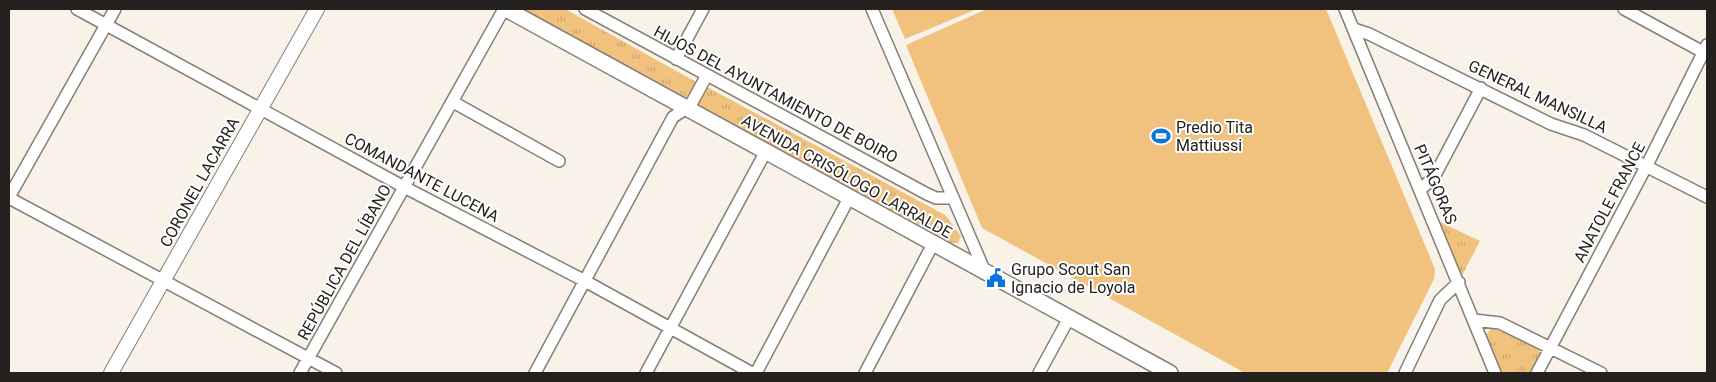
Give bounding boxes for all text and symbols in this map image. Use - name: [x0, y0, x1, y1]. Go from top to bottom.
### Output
- street label: HIJOS DEL AYUNTAMIENTO DE BOIRO: [651, 22, 901, 167]
- street label: GENERAL MANSILLA: [1465, 56, 1611, 137]
- street label: AVENIDA CRISÓLOGO LARRALDE: [738, 110, 956, 242]
- street label: CORONEL LACARRA: [156, 114, 243, 250]
- place label: Predio Tita Mattiussi: [1176, 118, 1253, 155]
- sports icon: Predio Tita Mattiussi: [1150, 125, 1172, 147]
- street label: COMANDANTE LUCENA: [341, 129, 503, 226]
- street label: ANATOLE FRANCE: [1570, 139, 1649, 266]
- street label: PITÁGORAS: [1410, 141, 1461, 227]
- street label: REPÚBLICA DEL LÍBANO: [294, 181, 395, 343]
- place label: Grupo Scout San Ignacio de Loyola: [1011, 260, 1136, 297]
- public building icon: Grupo Scout San Ignacio de Loyola: [985, 267, 1007, 289]

